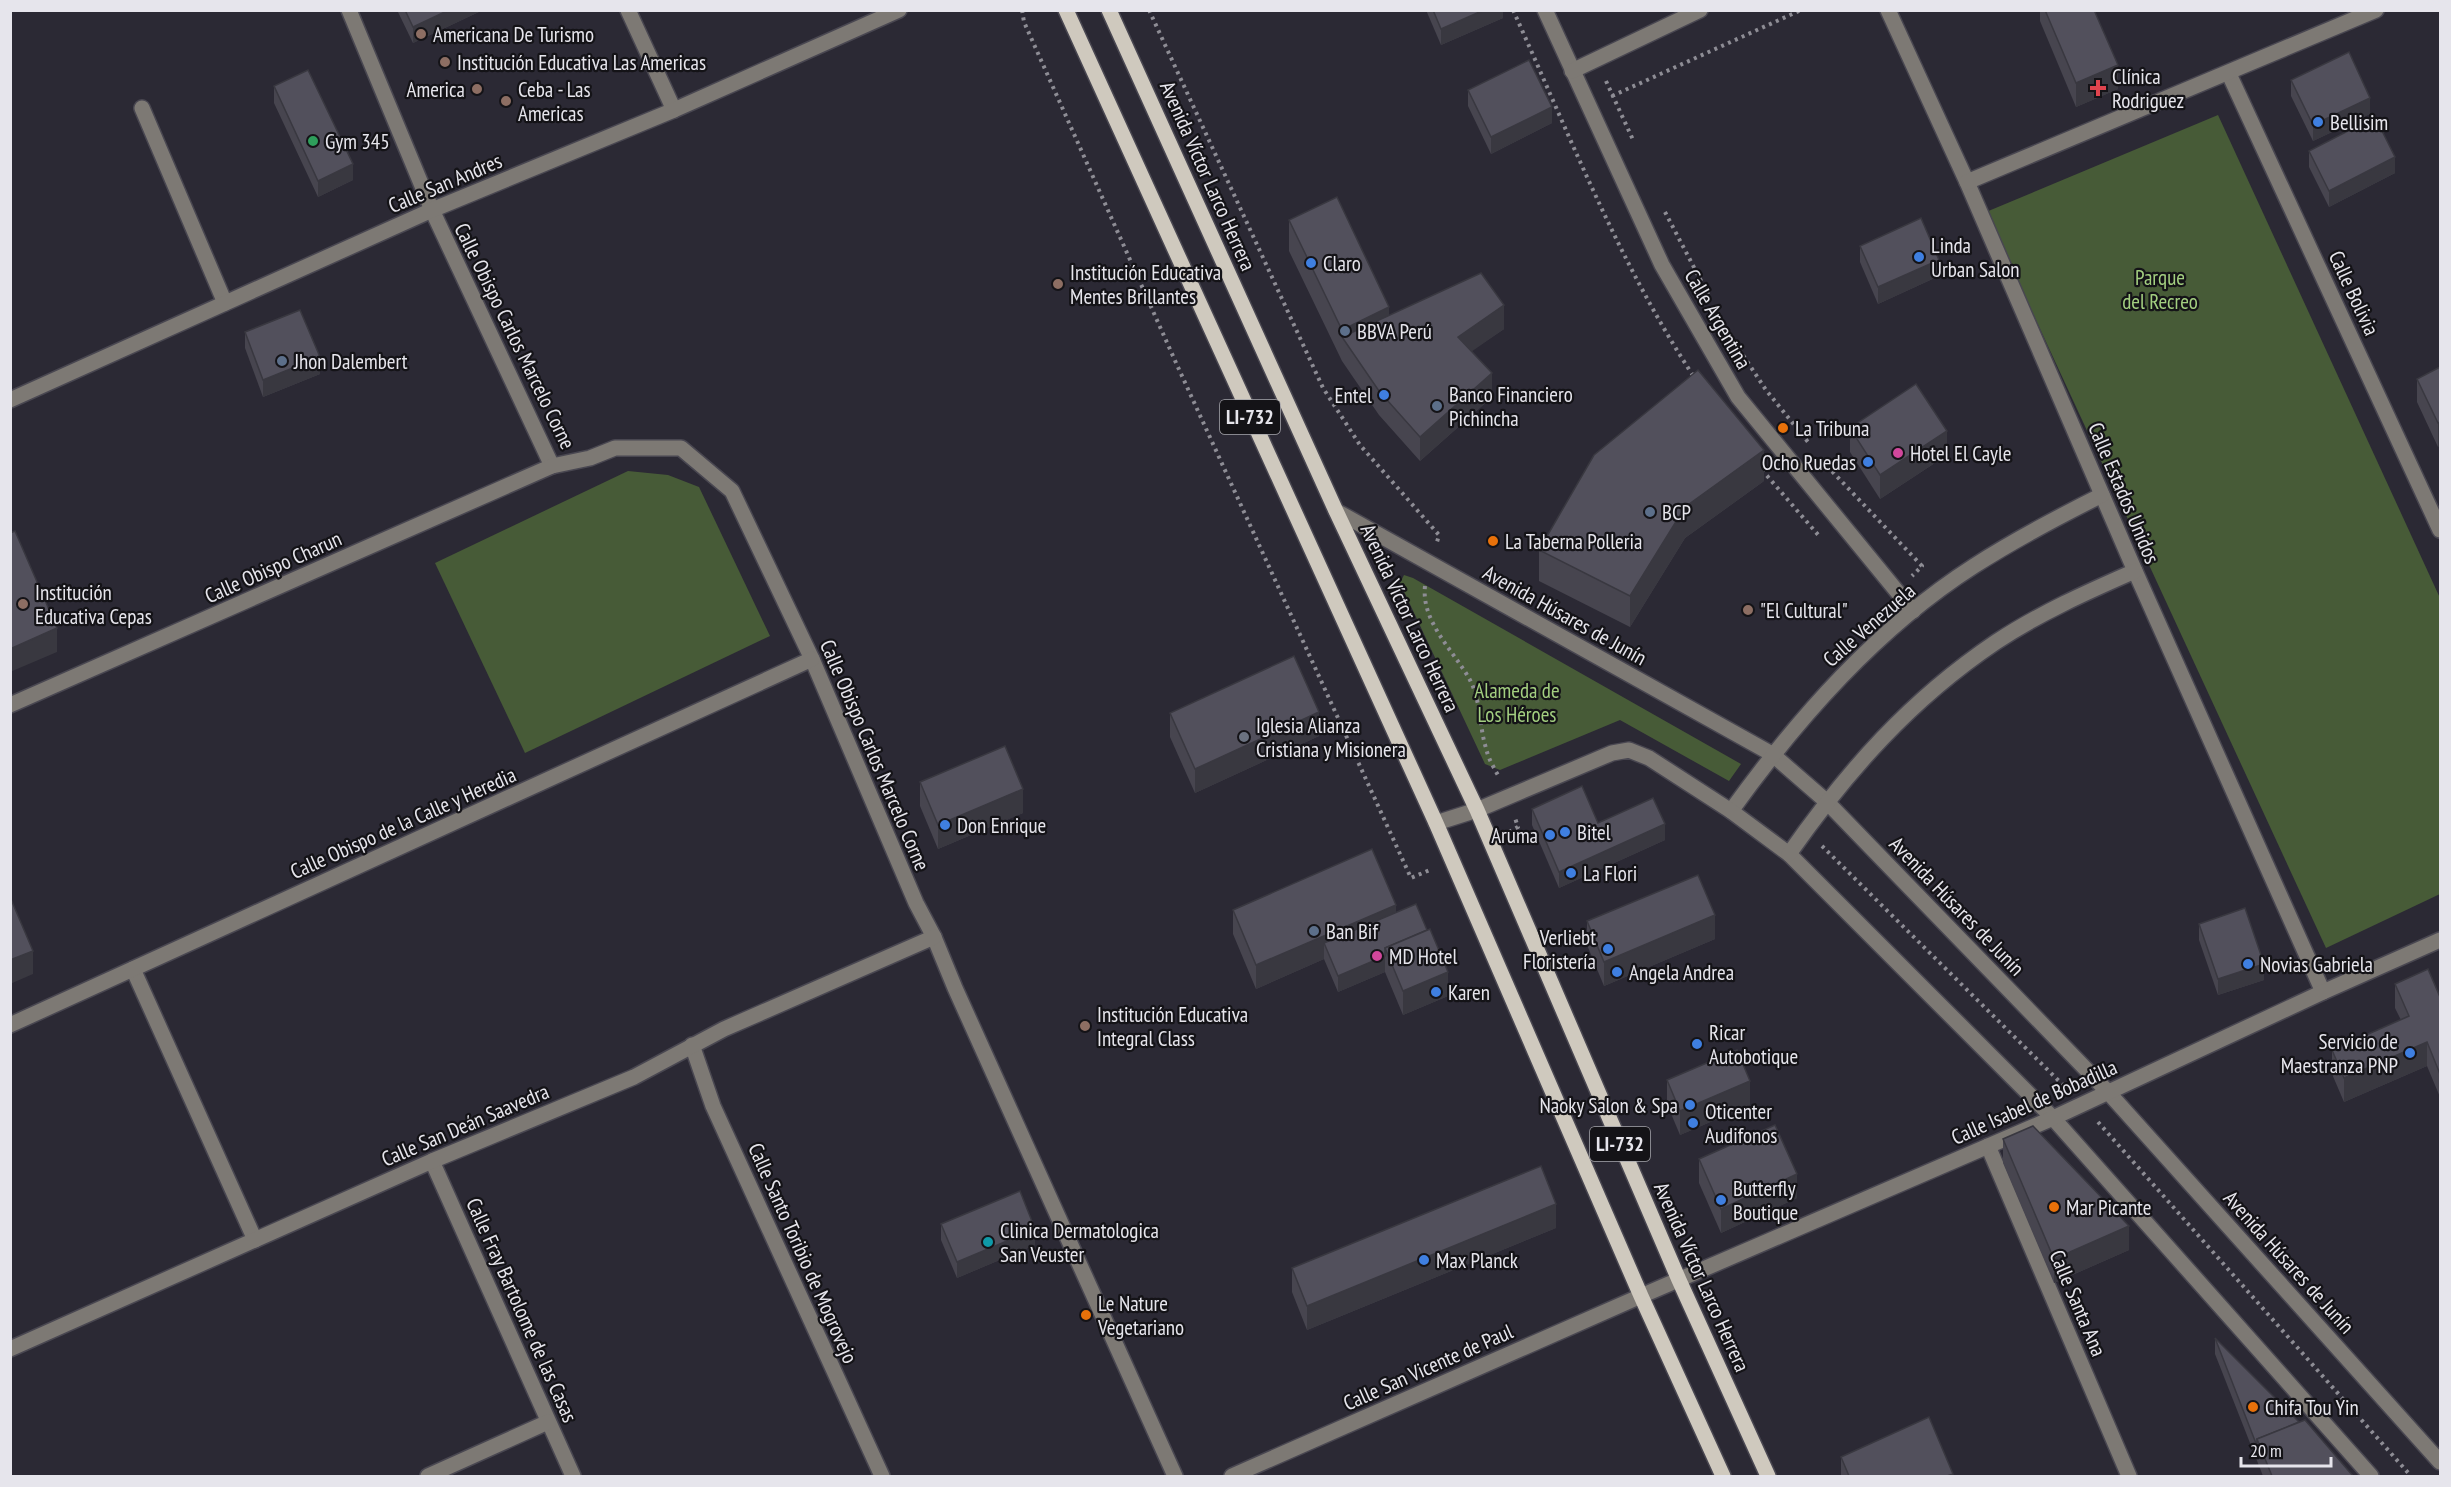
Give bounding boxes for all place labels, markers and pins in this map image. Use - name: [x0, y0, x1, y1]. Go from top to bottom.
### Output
- place label: Americana De Turismo: [433, 21, 594, 48]
- marker: Americana De Turismo: [414, 27, 428, 41]
- place label: Institución Educativa Las Americas: [457, 49, 706, 76]
- marker: Institución Educativa Las Americas: [438, 55, 452, 69]
- place label: Clínica Rodriguez: [2112, 63, 2184, 114]
- place label: America: [407, 76, 465, 103]
- place label: Ceba - Las Americas: [518, 76, 591, 127]
- marker: Clínica Rodriguez: [2089, 79, 2107, 97]
- marker: America: [470, 82, 484, 96]
- marker: Ceba - Las Americas: [499, 94, 513, 108]
- place label: Bellisim: [2330, 109, 2388, 136]
- marker: Bellisim: [2311, 115, 2325, 129]
- place label: Gym 345: [325, 128, 390, 155]
- marker: Gym 345: [306, 134, 320, 148]
- place label: Linda Urban Salon: [1931, 232, 2019, 283]
- place label: Claro: [1323, 250, 1361, 277]
- marker: Linda Urban Salon: [1912, 250, 1926, 264]
- marker: Claro: [1304, 256, 1318, 270]
- place label: Institución Educativa Mentes Brillantes: [1070, 259, 1221, 310]
- marker: Institución Educativa Mentes Brillantes: [1051, 277, 1065, 291]
- place label: BBVA Perú: [1357, 318, 1432, 345]
- marker: BBVA Perú: [1338, 324, 1352, 338]
- place label: Jhon Dalembert: [293, 348, 408, 375]
- marker: Jhon Dalembert: [275, 354, 289, 368]
- place label: Banco Financiero Pichincha: [1449, 381, 1573, 432]
- place label: Entel: [1335, 382, 1372, 409]
- marker: Entel: [1377, 388, 1391, 402]
- marker: Banco Financiero Pichincha: [1430, 399, 1444, 413]
- place label: La Tribuna: [1795, 415, 1870, 442]
- marker: La Tribuna: [1776, 421, 1790, 435]
- place label: Hotel El Cayle: [1910, 440, 2012, 467]
- marker: Hotel El Cayle: [1891, 446, 1905, 460]
- place label: Ocho Ruedas: [1762, 449, 1856, 476]
- marker: Ocho Ruedas: [1861, 455, 1875, 469]
- place label: BCP: [1662, 499, 1691, 526]
- marker: BCP: [1643, 505, 1657, 519]
- place label: La Taberna Polleria: [1505, 528, 1642, 555]
- marker: La Taberna Polleria: [1486, 534, 1500, 548]
- place label: Institución Educativa Cepas: [35, 579, 152, 630]
- marker: Institución Educativa Cepas: [16, 597, 30, 611]
- place label: "El Cultural": [1760, 597, 1848, 624]
- marker: "El Cultural": [1741, 603, 1755, 617]
- place label: Iglesia Alianza Cristiana y Misionera: [1256, 712, 1406, 763]
- marker: Iglesia Alianza Cristiana y Misionera: [1237, 730, 1251, 744]
- place label: Don Enrique: [957, 812, 1046, 839]
- marker: Don Enrique: [938, 818, 952, 832]
- place label: Bitel: [1577, 819, 1611, 846]
- place label: Aruma: [1491, 822, 1538, 849]
- marker: Bitel: [1558, 825, 1572, 839]
- marker: Aruma: [1543, 828, 1557, 842]
- place label: La Flori: [1583, 860, 1637, 887]
- marker: La Flori: [1564, 866, 1578, 880]
- place label: Ban Bif: [1326, 918, 1378, 945]
- marker: Ban Bif: [1307, 924, 1321, 938]
- place label: Verliebt Floristería: [1523, 924, 1596, 975]
- marker: Verliebt Floristería: [1601, 942, 1615, 956]
- place label: MD Hotel: [1389, 943, 1457, 970]
- marker: MD Hotel: [1370, 949, 1384, 963]
- place label: Novias Gabriela: [2260, 951, 2373, 978]
- marker: Novias Gabriela: [2241, 957, 2255, 971]
- place label: Angela Andrea: [1629, 959, 1734, 986]
- marker: Angela Andrea: [1610, 965, 1624, 979]
- place label: Karen: [1448, 979, 1490, 1006]
- marker: Karen: [1429, 985, 1443, 999]
- place label: Institución Educativa Integral Class: [1097, 1001, 1248, 1052]
- marker: Institución Educativa Integral Class: [1078, 1019, 1092, 1033]
- place label: Ricar Autobotique: [1709, 1019, 1798, 1070]
- place label: Servicio de Maestranza PNP: [2281, 1028, 2398, 1079]
- marker: Ricar Autobotique: [1690, 1037, 1704, 1051]
- marker: Servicio de Maestranza PNP: [2403, 1046, 2417, 1060]
- place label: Naoky Salon & Spa: [1540, 1092, 1678, 1119]
- marker: Naoky Salon & Spa: [1683, 1098, 1697, 1112]
- place label: Oticenter Audifonos: [1705, 1098, 1777, 1149]
- marker: Oticenter Audifonos: [1686, 1116, 1700, 1130]
- place label: Butterfly Boutique: [1733, 1175, 1798, 1226]
- marker: Butterfly Boutique: [1714, 1193, 1728, 1207]
- place label: Mar Picante: [2066, 1194, 2151, 1221]
- marker: Mar Picante: [2047, 1200, 2061, 1214]
- place label: Clinica Dermatologica San Veuster: [1000, 1217, 1159, 1268]
- marker: Clinica Dermatologica San Veuster: [981, 1235, 995, 1249]
- place label: Max Planck: [1436, 1247, 1518, 1274]
- marker: Max Planck: [1417, 1253, 1431, 1267]
- place label: Le Nature Vegetariano: [1097, 1290, 1184, 1341]
- marker: Le Nature Vegetariano: [1079, 1308, 1093, 1322]
- place label: Chifa Tou Yin: [2265, 1394, 2359, 1421]
- marker: Chifa Tou Yin: [2246, 1400, 2260, 1414]

